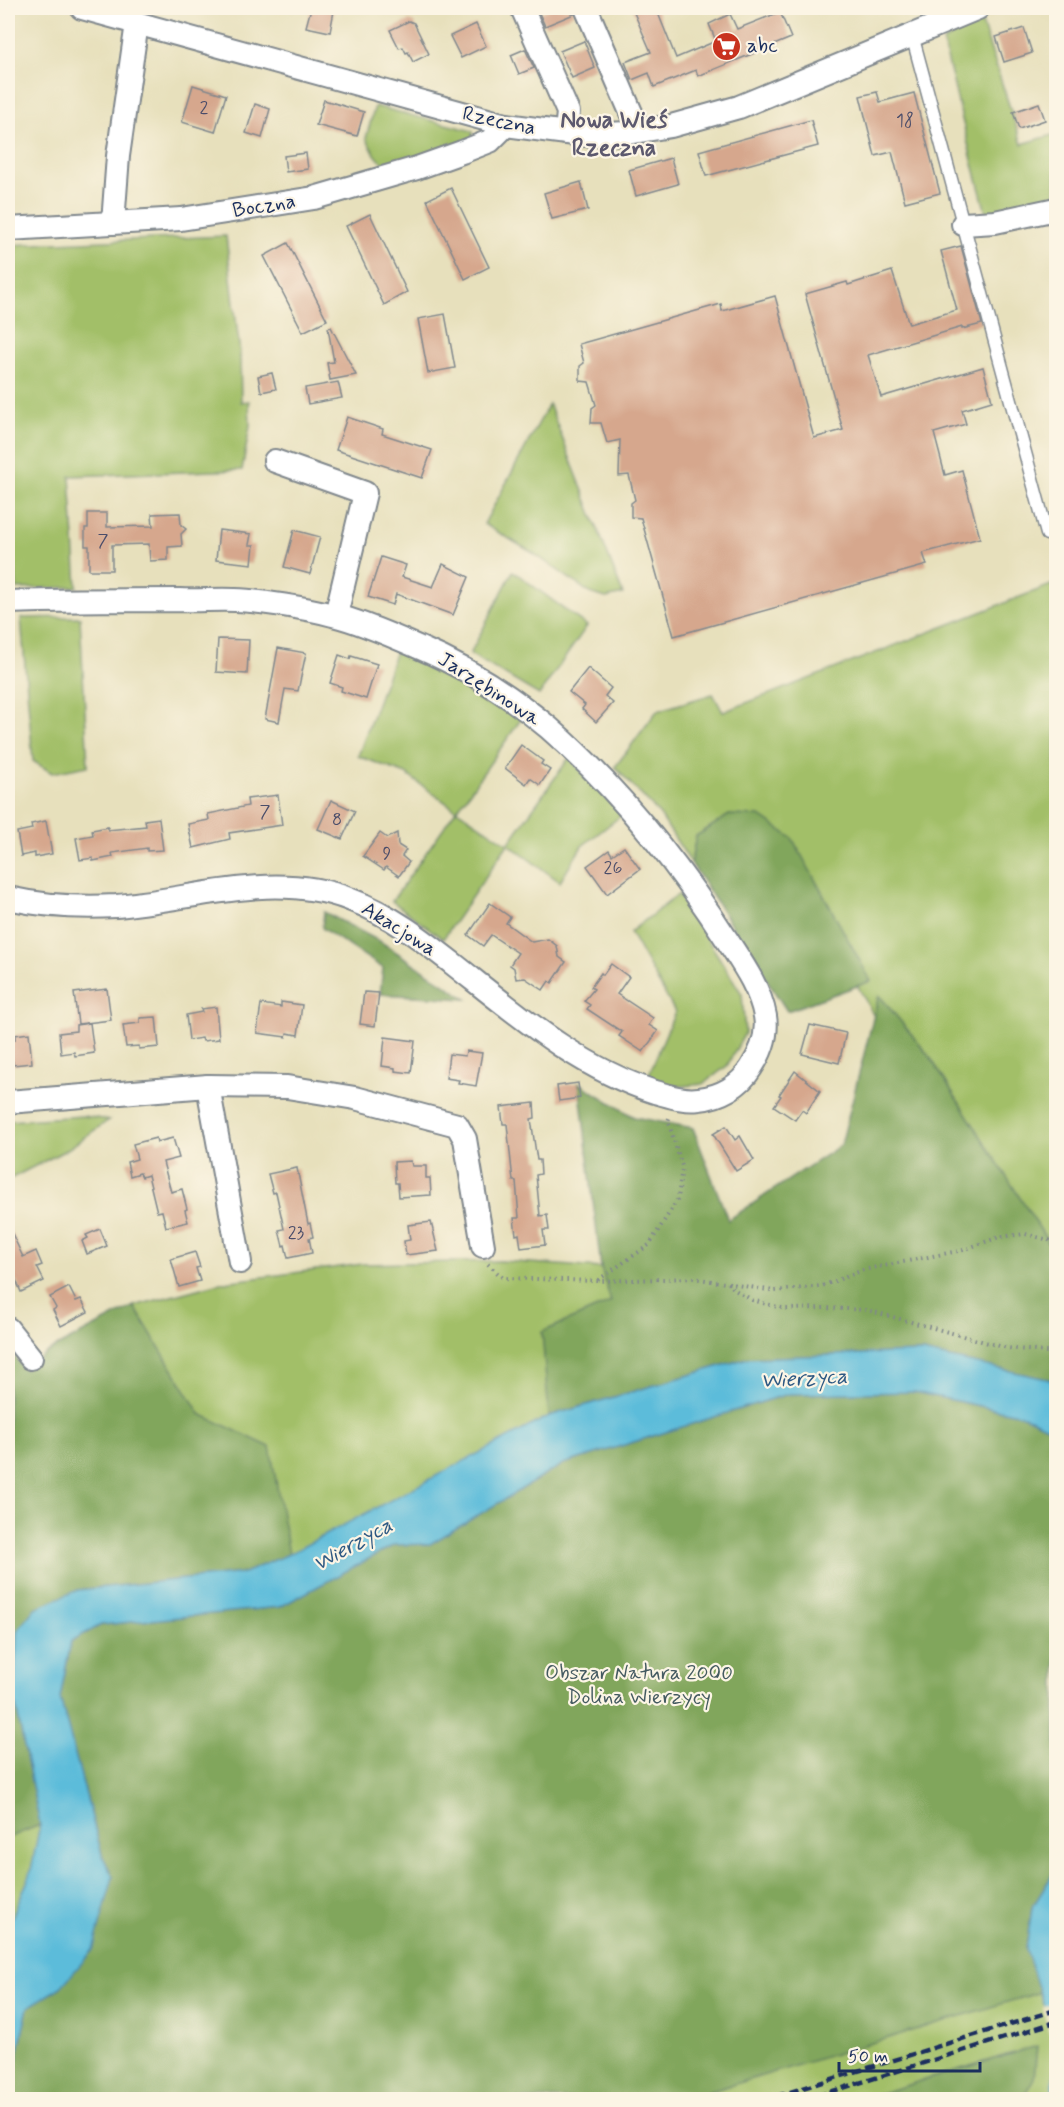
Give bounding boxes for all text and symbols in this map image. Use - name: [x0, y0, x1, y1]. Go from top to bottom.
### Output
- supermarket icon: abc: [710, 30, 742, 62]
- place label: abc: [747, 32, 778, 60]
- house number: 2: [200, 96, 209, 120]
- street label: Rzeczna: [460, 100, 538, 142]
- district label: Nowa Wieś Rzeczna: [560, 105, 668, 164]
- house number: 18: [896, 109, 914, 133]
- street label: Boczna: [230, 187, 298, 225]
- house number: 7: [98, 529, 109, 553]
- street label: Jarzębinowa: [432, 645, 546, 733]
- house number: 7: [260, 800, 271, 824]
- house number: 8: [332, 808, 342, 832]
- house number: 9: [383, 842, 392, 866]
- house number: 26: [604, 856, 622, 880]
- street label: Akacjowa: [356, 895, 442, 963]
- house number: 23: [288, 1221, 305, 1245]
- water label: Wierzyca: [760, 1363, 848, 1395]
- water label: Wierzyca: [308, 1512, 398, 1578]
- park label: Obszar Natura 2000 Dolina Wierzycy: [545, 1659, 733, 1711]
- scale bar: [839, 2035, 980, 2073]
- text: 50 m: [848, 2045, 888, 2069]

